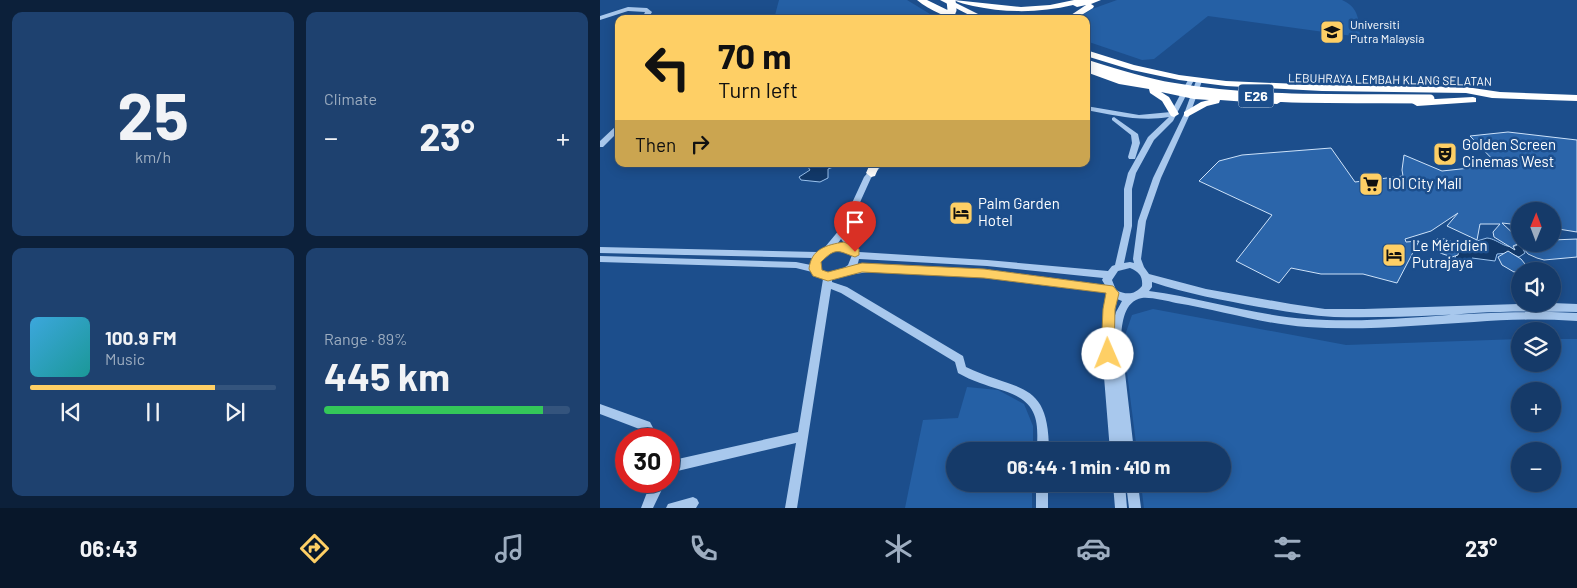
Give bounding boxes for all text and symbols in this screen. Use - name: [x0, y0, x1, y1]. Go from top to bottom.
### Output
- place label: Universiti Putra Malaysia: [1350, 17, 1424, 45]
- school or university icon: Universiti Putra Malaysia: [1319, 19, 1345, 45]
- text: 70 m: [718, 34, 792, 76]
- icon: left: [635, 35, 700, 100]
- street label: LEBUHRAYA LEMBAH KLANG SELATAN: [1288, 70, 1492, 88]
- text: 25: [117, 75, 189, 153]
- text: Turn left: [718, 76, 798, 102]
- road number: E26: [1238, 84, 1274, 108]
- text: Climate: [324, 89, 377, 108]
- text: 23°: [419, 113, 475, 159]
- text: −: [324, 120, 338, 154]
- text: +: [556, 120, 570, 154]
- icon: right: [686, 130, 714, 158]
- text: Then: [635, 133, 676, 156]
- place label: Golden Screen Cinemas West: [1462, 135, 1556, 170]
- theatre icon: Golden Screen Cinemas West: [1432, 141, 1458, 167]
- text: km/h: [135, 147, 171, 166]
- supermarket icon: IOI City Mall: [1358, 171, 1384, 197]
- place label: IOI City Mall: [1388, 174, 1462, 192]
- place label: Palm Garden Hotel: [978, 194, 1060, 229]
- hotel icon: Palm Garden Hotel: [948, 200, 974, 226]
- pin: [834, 201, 876, 252]
- north arrow: [1511, 202, 1561, 252]
- map controls: [1511, 202, 1561, 492]
- icon: arrive: [841, 208, 869, 236]
- place label: Le Méridien Putrajaya: [1412, 236, 1488, 271]
- hotel icon: Le Méridien Putrajaya: [1381, 242, 1407, 268]
- button: sound: [1511, 262, 1561, 312]
- button: layers: [1511, 322, 1561, 372]
- text: 100.9 FM: [105, 326, 177, 349]
- position arrow: [1081, 327, 1133, 379]
- text: Range · 89%: [324, 329, 408, 348]
- text: Music: [105, 349, 145, 368]
- text: 445 km: [324, 353, 450, 399]
- button: +: [1511, 382, 1561, 432]
- icon: previous: [57, 398, 85, 426]
- icon: pause: [139, 398, 167, 426]
- icon: next: [221, 398, 249, 426]
- speed limit sign: 30: [615, 428, 680, 493]
- button: −: [1511, 442, 1561, 492]
- text: 06:44 · 1 min · 410 m: [1007, 455, 1170, 478]
- icon: directions: [297, 531, 332, 566]
- icon: music: [492, 531, 527, 566]
- icon: phone: [686, 531, 721, 566]
- icon: climate: [881, 531, 916, 566]
- icon: car: [1076, 531, 1111, 566]
- icon: filters: [1270, 531, 1305, 566]
- text: 06:43: [80, 535, 137, 561]
- text: 23°: [1465, 535, 1497, 561]

